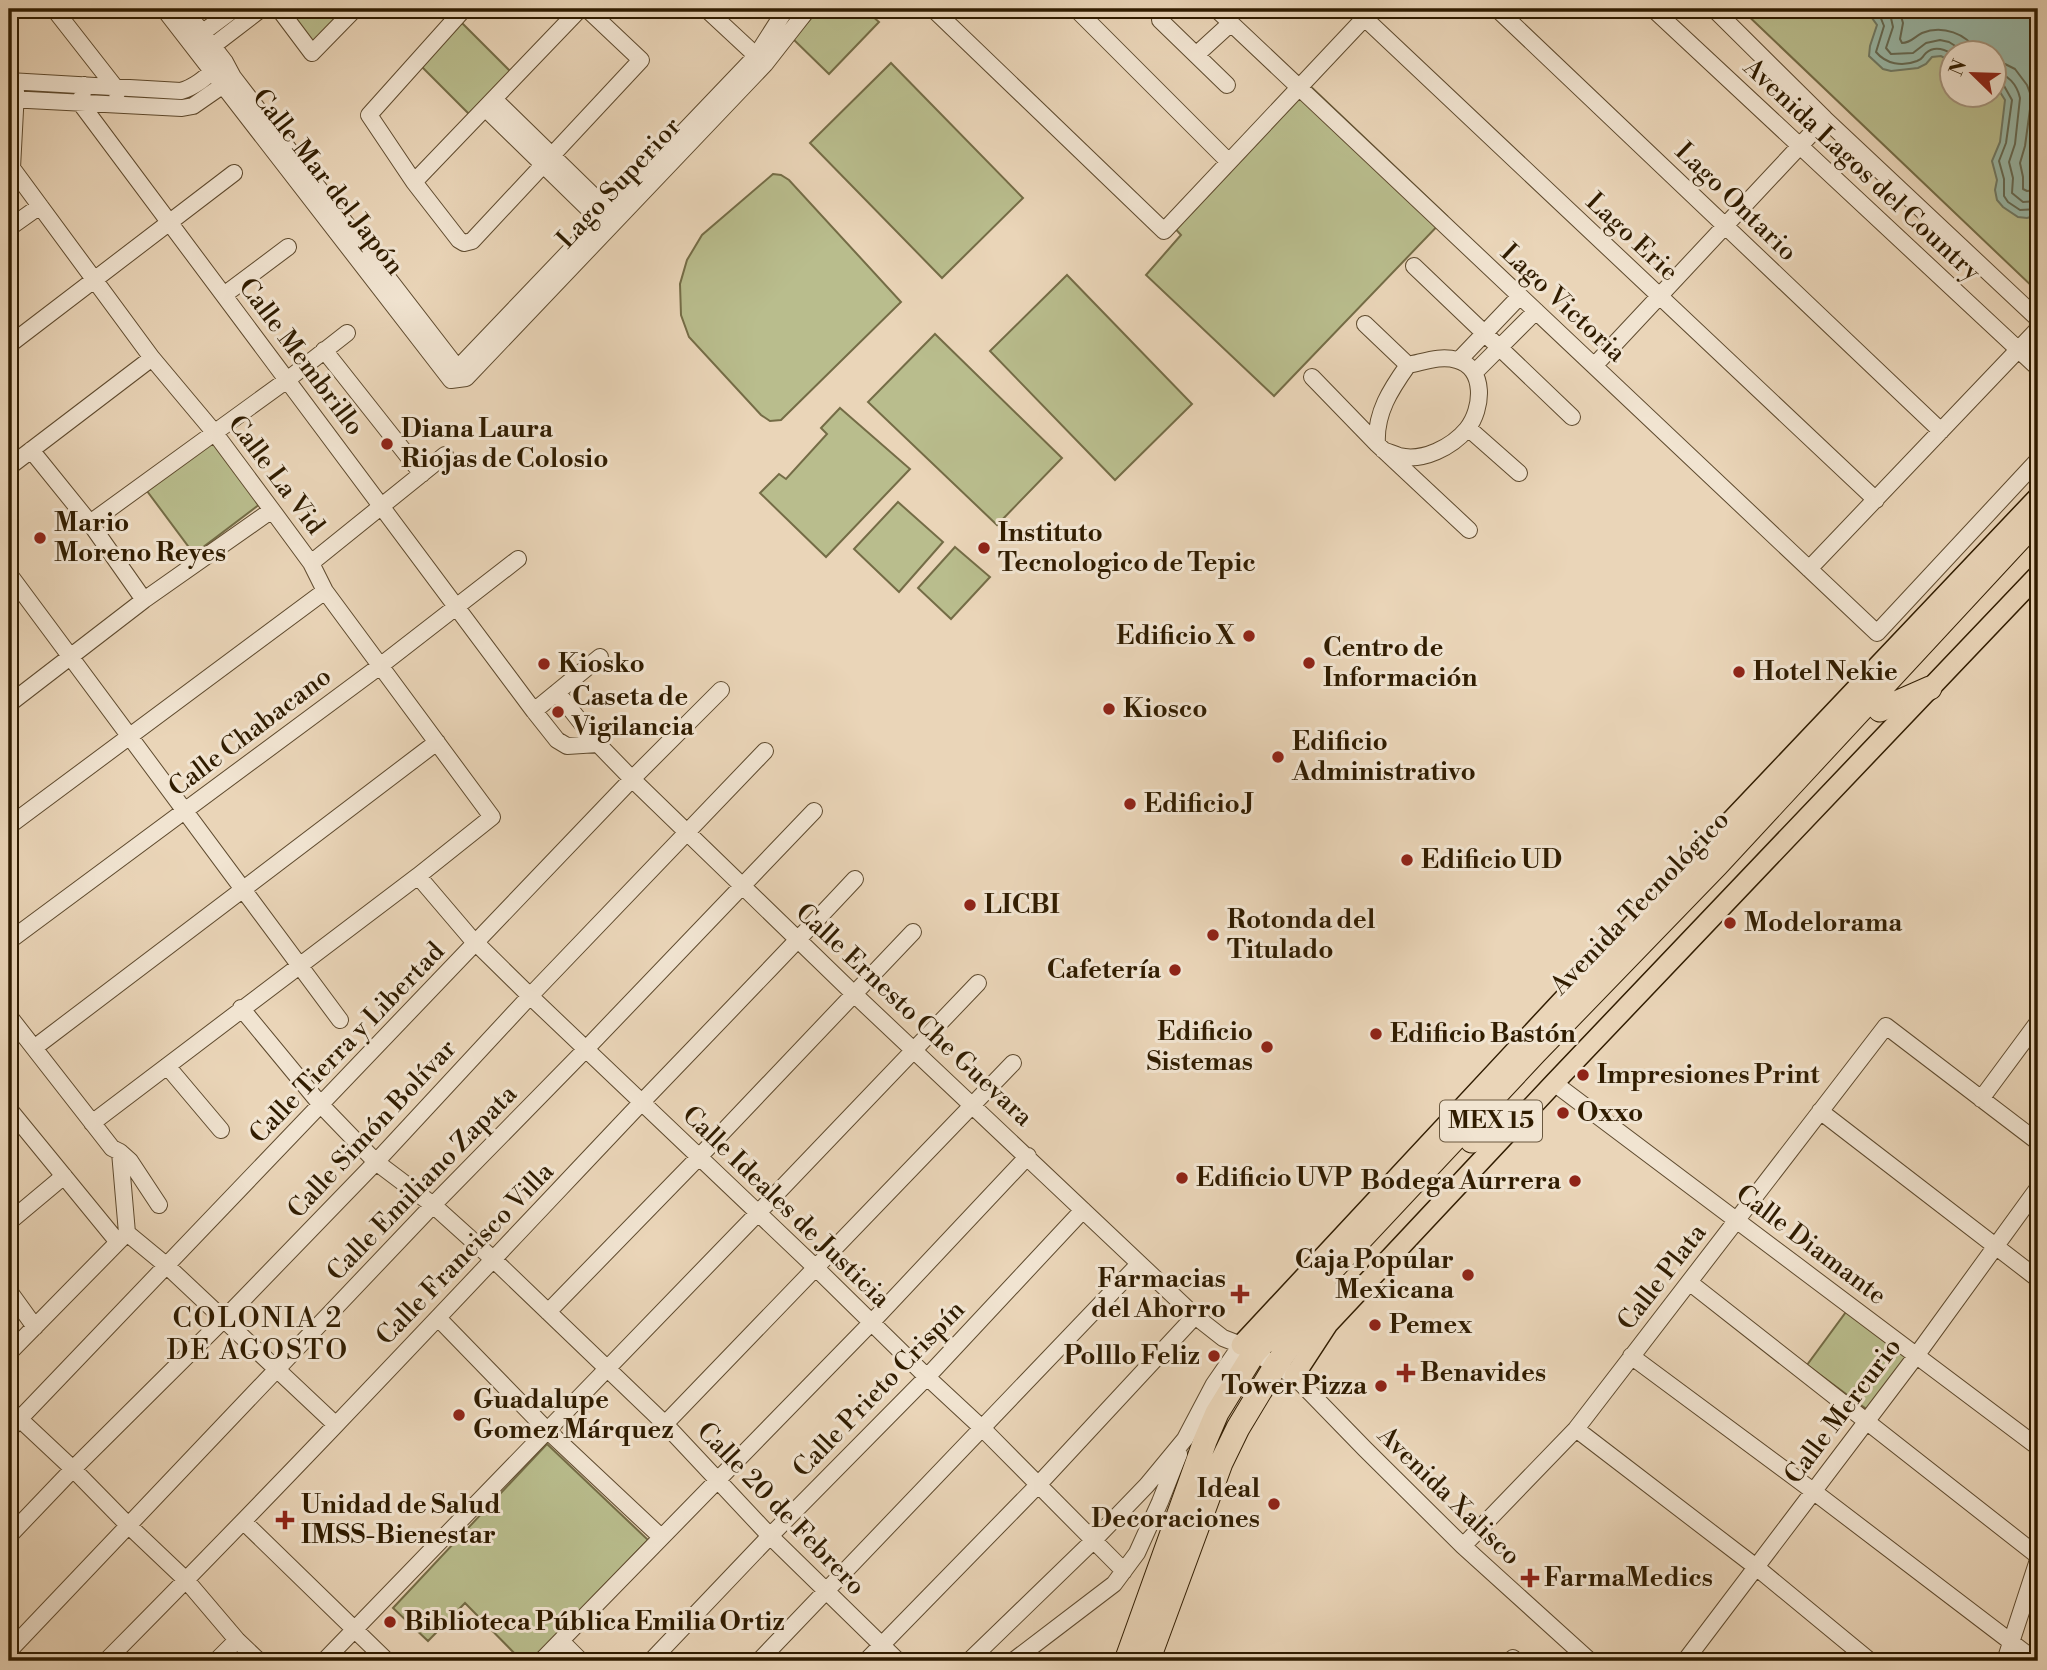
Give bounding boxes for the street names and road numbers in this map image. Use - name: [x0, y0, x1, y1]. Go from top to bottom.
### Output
- street label: Avenida Lagos del Country: [1736, 51, 1987, 289]
- street label: Calle Mar del Japón: [245, 82, 411, 282]
- street label: Lago Superior: [550, 111, 688, 255]
- street label: Lago Ontario: [1668, 136, 1804, 268]
- street label: Lago Erie: [1579, 186, 1685, 288]
- street label: Lago Victoria: [1494, 237, 1633, 370]
- street label: Calle Membrillo: [231, 272, 371, 442]
- street label: Calle La Vid: [221, 409, 331, 541]
- street label: Calle Chabacano: [162, 660, 338, 804]
- street label: Avenida Tecnológico: [1543, 804, 1736, 1003]
- street label: Calle Ernesto Che Guevara: [789, 897, 1040, 1134]
- street label: Calle Tierra y Libertad: [243, 936, 452, 1150]
- street label: Calle Simón Bolívar: [281, 1033, 463, 1225]
- street label: Calle Emiliano Zapata: [320, 1078, 524, 1288]
- street label: Calle Ideales de Justicia: [675, 1099, 897, 1315]
- road number: MEX 15: [1440, 1100, 1542, 1142]
- street label: Calle Francisco Villa: [369, 1155, 561, 1352]
- street label: Calle Diamante: [1729, 1178, 1893, 1312]
- street label: Calle Plata: [1611, 1217, 1714, 1337]
- street label: Calle Prieto Crispín: [786, 1294, 972, 1484]
- street label: Calle Mercurio: [1778, 1332, 1908, 1490]
- street label: Calle 20 de Febrero: [690, 1416, 872, 1602]
- street label: Avenida Xalisco: [1370, 1419, 1527, 1572]

